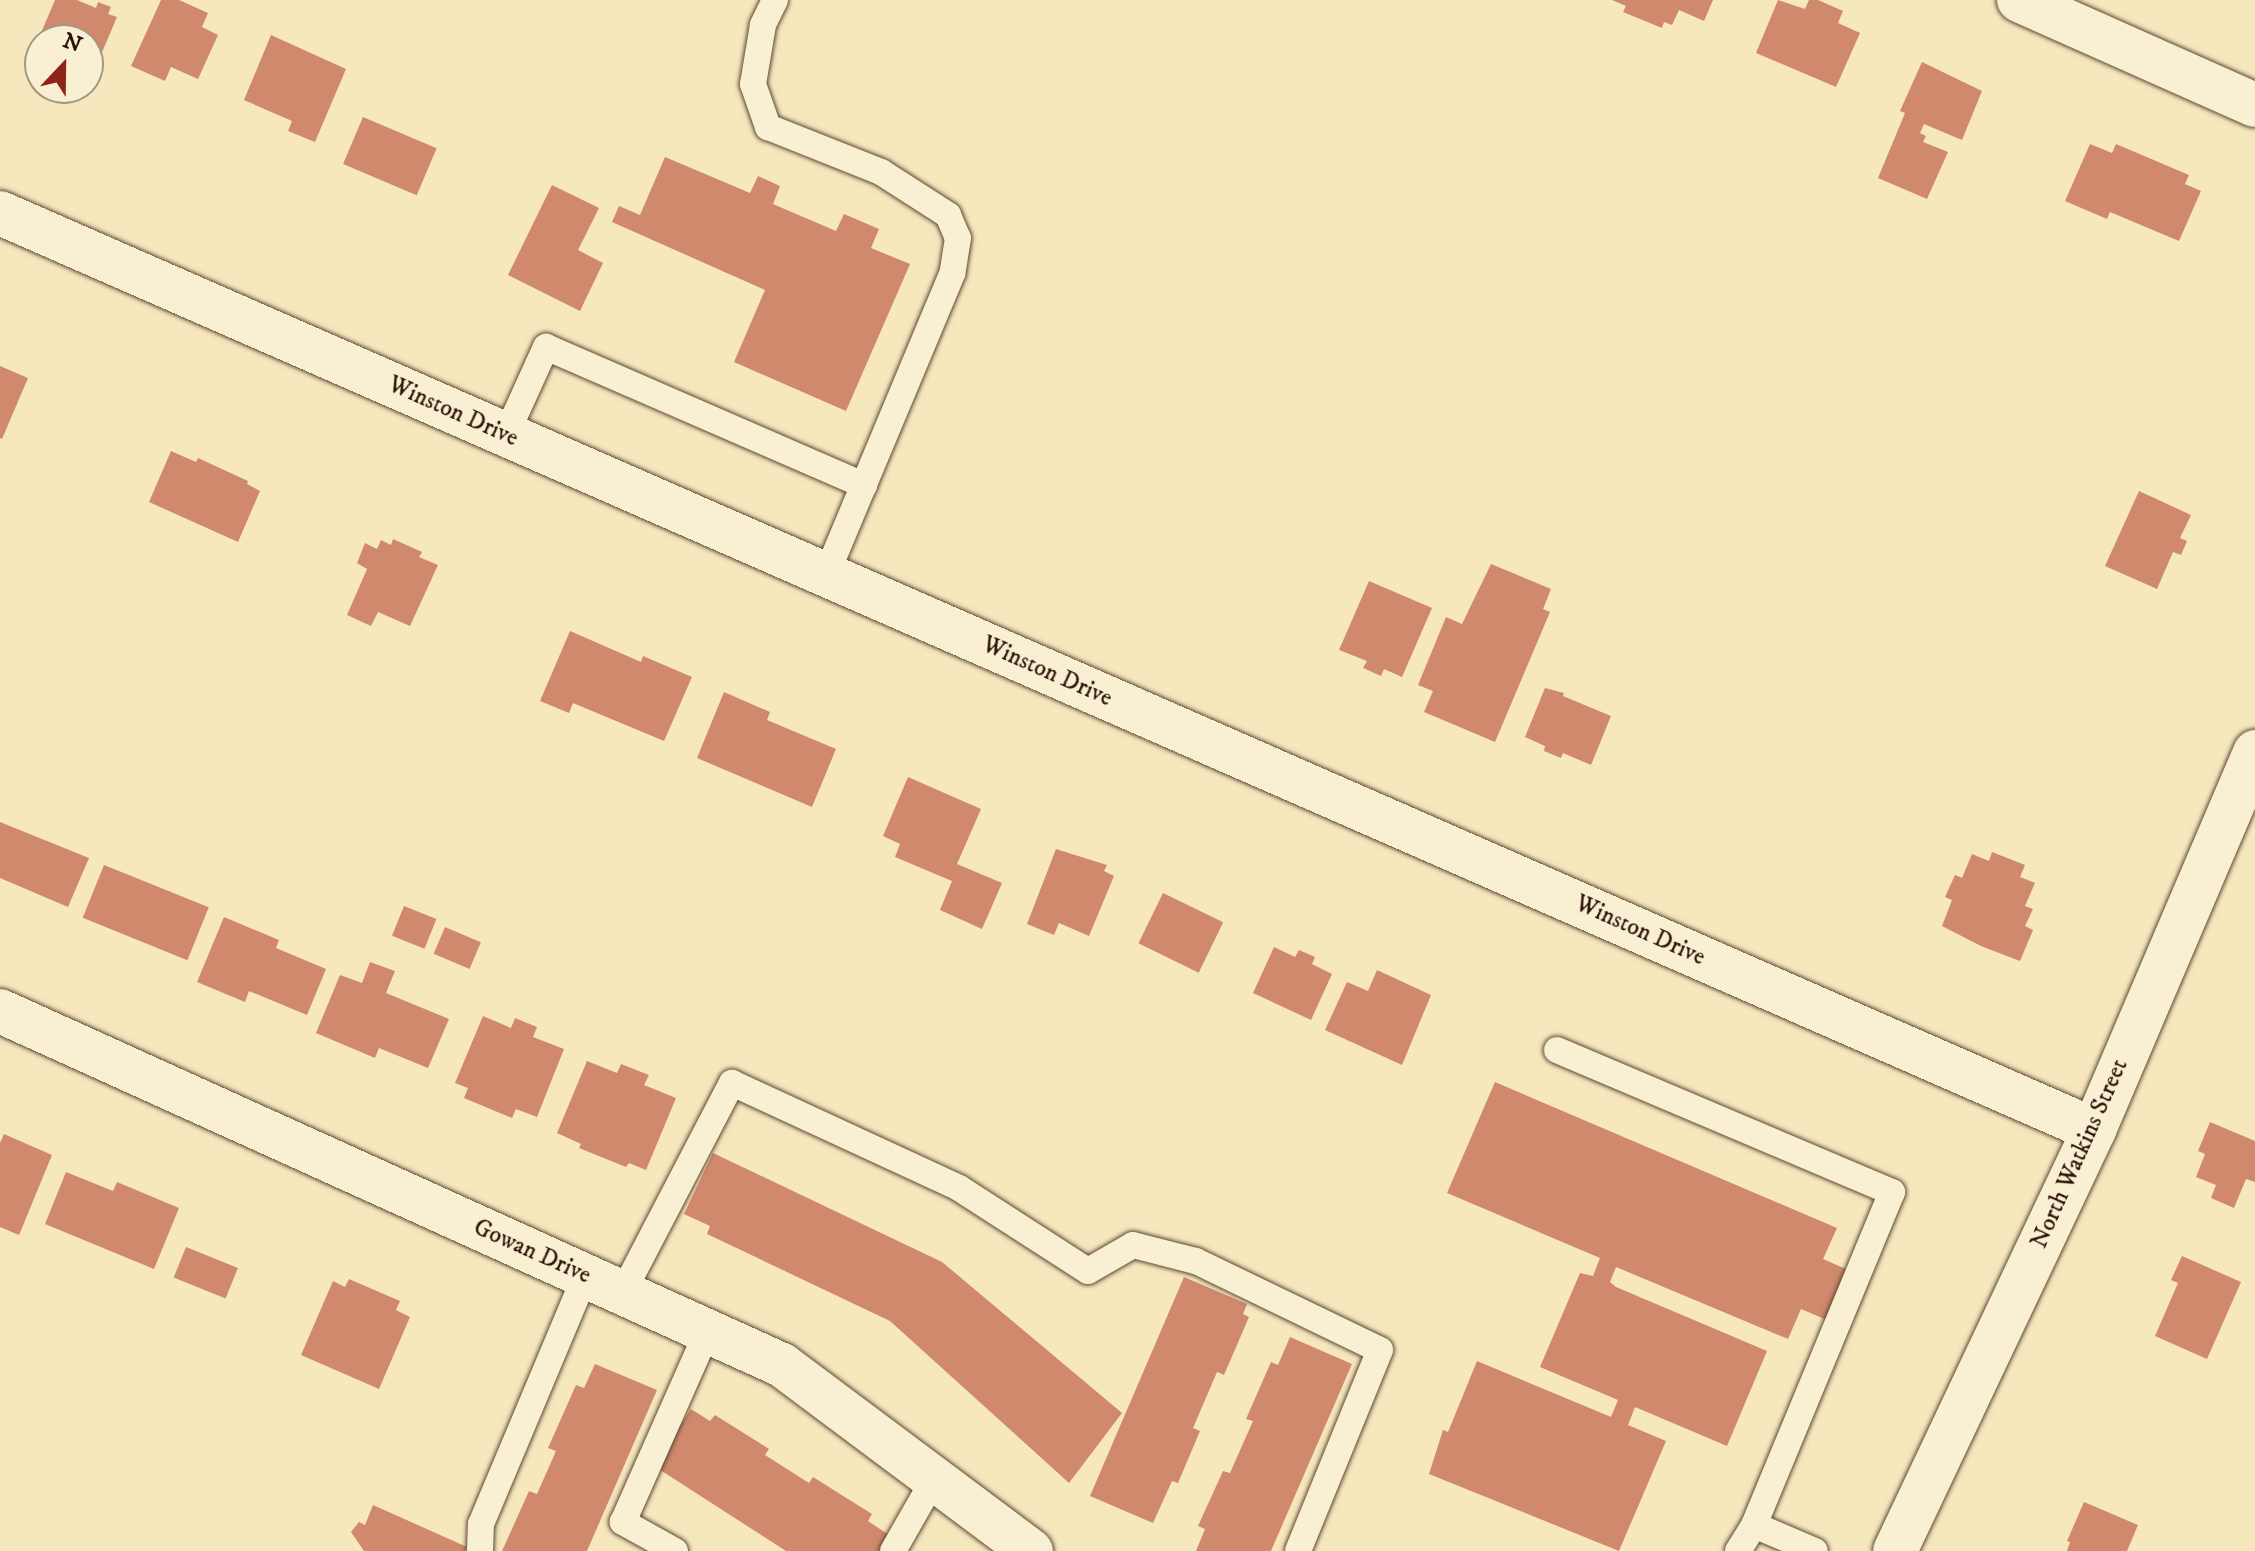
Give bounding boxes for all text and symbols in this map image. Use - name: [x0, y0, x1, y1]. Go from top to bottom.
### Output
- north arrow: [24, 24, 104, 104]
- text: N: [59, 27, 86, 59]
- street label: Winston Drive: [384, 371, 522, 453]
- street label: Winston Drive: [978, 631, 1116, 713]
- street label: Winston Drive: [1571, 890, 1709, 972]
- street label: North Watkins Street: [2025, 1055, 2135, 1253]
- street label: Gowan Drive: [469, 1213, 595, 1291]

